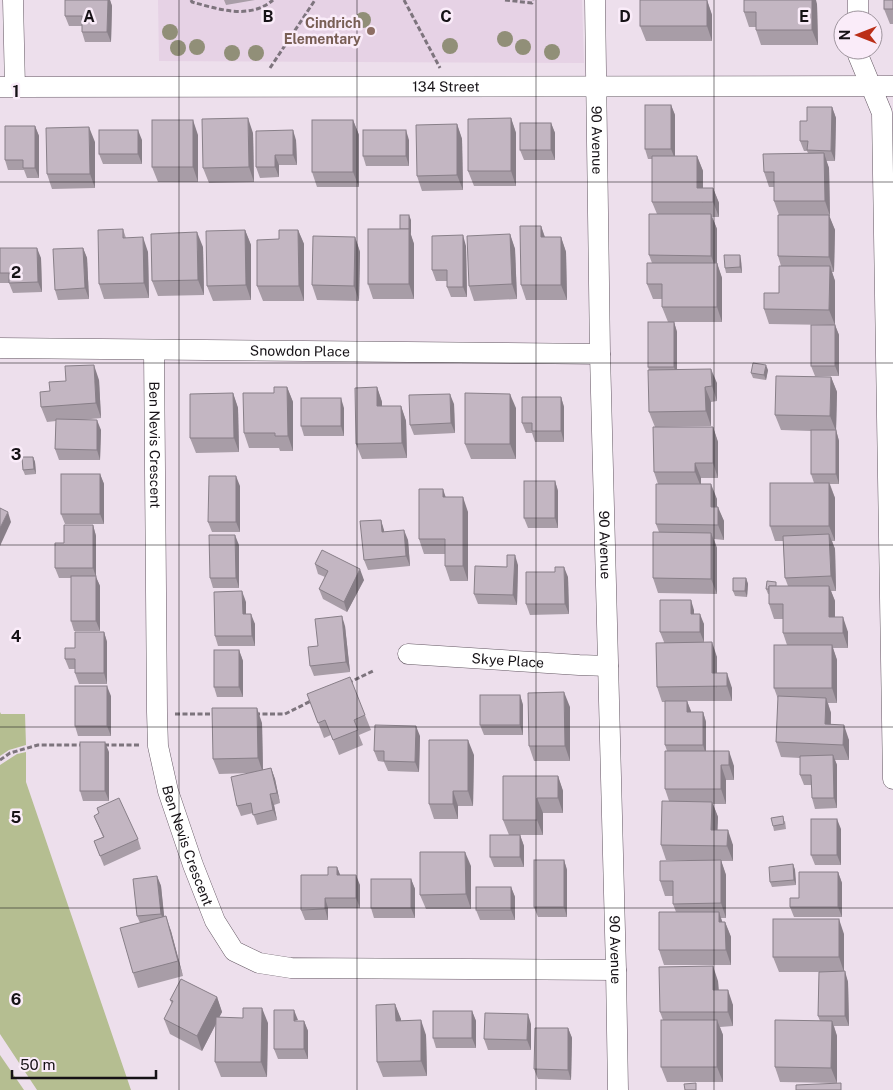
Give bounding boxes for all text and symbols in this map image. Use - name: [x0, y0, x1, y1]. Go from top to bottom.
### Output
- text: A: [83, 7, 95, 26]
- text: B: [263, 7, 274, 26]
- text: C: [440, 7, 452, 26]
- text: D: [619, 7, 631, 26]
- text: E: [799, 7, 809, 26]
- north arrow: [833, 10, 883, 60]
- place label: Cindrich Elementary: [284, 15, 361, 47]
- marker: Cindrich Elementary: [365, 25, 377, 37]
- text: N: [837, 30, 853, 40]
- street label: 134 Street: [412, 78, 480, 95]
- text: 1: [13, 82, 19, 101]
- street label: 90 Avenue: [588, 105, 605, 175]
- text: 2: [11, 263, 21, 282]
- street label: Snowdon Place: [250, 342, 350, 360]
- street label: Ben Nevis Crescent: [146, 381, 163, 508]
- text: 3: [11, 445, 21, 464]
- street label: 90 Avenue: [596, 510, 614, 580]
- text: 4: [11, 627, 22, 646]
- street label: Skye Place: [471, 650, 545, 671]
- street label: Ben Nevis Crescent: [159, 784, 216, 908]
- text: 5: [11, 808, 22, 827]
- street label: 90 Avenue: [607, 915, 624, 984]
- text: 6: [11, 990, 21, 1009]
- scale bar: [12, 1048, 156, 1080]
- text: 50 m: [20, 1056, 55, 1073]

